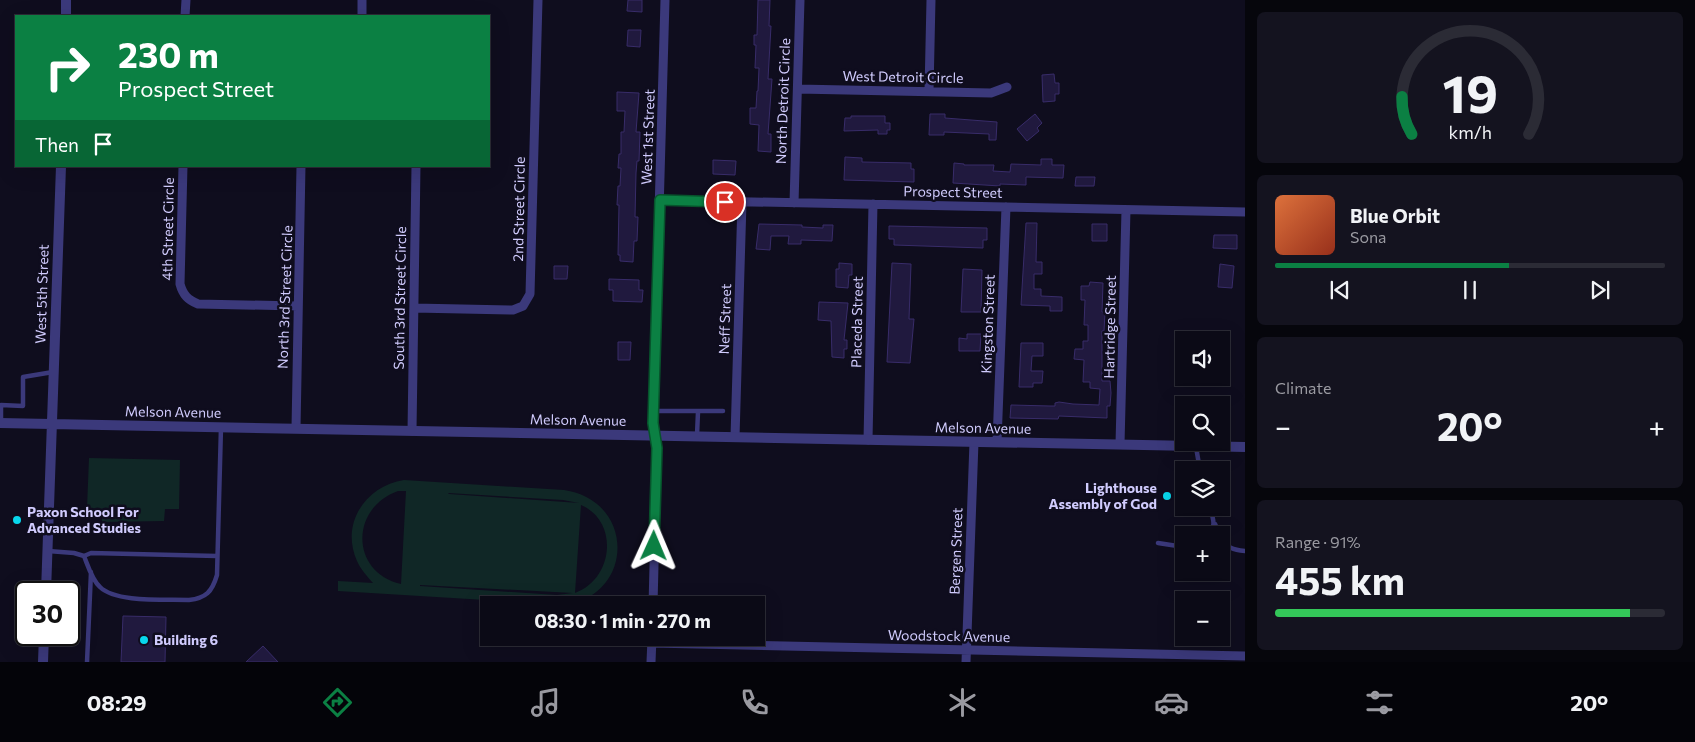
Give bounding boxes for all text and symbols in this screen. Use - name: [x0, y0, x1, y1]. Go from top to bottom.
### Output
- text: 230 m: [118, 32, 219, 75]
- icon: right: [35, 35, 100, 100]
- street label: North Detroit Circle: [772, 38, 793, 164]
- text: 19: [1442, 60, 1498, 124]
- street label: West Detroit Circle: [842, 67, 964, 86]
- text: Prospect Street: [118, 75, 274, 102]
- street label: West 1st Street: [637, 89, 658, 185]
- text: km/h: [1448, 121, 1492, 143]
- icon: arrive: [89, 130, 117, 158]
- text: Then: [35, 133, 79, 156]
- street label: 2nd Street Circle: [509, 156, 528, 262]
- street label: 4th Street Circle: [158, 177, 177, 281]
- pin: [704, 181, 746, 223]
- street label: Prospect Street: [903, 182, 1003, 201]
- icon: arrive: [711, 188, 739, 216]
- text: Blue Orbit: [1350, 204, 1440, 227]
- street label: North 3rd Street Circle: [273, 225, 296, 369]
- street label: South 3rd Street Circle: [390, 226, 409, 370]
- text: Sona: [1350, 227, 1386, 246]
- street label: West 5th Street: [31, 244, 52, 344]
- street label: Kingston Street: [977, 274, 998, 374]
- street label: Hartridge Street: [1100, 275, 1119, 379]
- street label: Placeda Street: [847, 276, 866, 368]
- icon: previous: [1326, 276, 1354, 304]
- icon: pause: [1456, 276, 1484, 304]
- icon: next: [1586, 276, 1614, 304]
- street label: Neff Street: [715, 283, 734, 355]
- map controls: [1175, 331, 1230, 646]
- button: sound: [1175, 331, 1230, 386]
- text: Climate: [1275, 378, 1331, 397]
- button: search: [1175, 396, 1230, 451]
- street label: Melson Avenue: [125, 402, 221, 421]
- text: 20°: [1437, 402, 1503, 449]
- text: −: [1275, 409, 1291, 443]
- text: +: [1649, 409, 1665, 443]
- street label: Melson Avenue: [530, 410, 626, 429]
- street label: Melson Avenue: [935, 418, 1031, 437]
- button: layers: [1175, 461, 1230, 516]
- place label: Lighthouse Assembly of God: [1048, 479, 1157, 512]
- marker: Lighthouse Assembly of God: [1161, 490, 1173, 502]
- place label: Paxon School For Advanced Studies: [27, 503, 141, 536]
- street label: Bergen Street: [945, 507, 966, 595]
- marker: Paxon School For Advanced Studies: [11, 514, 23, 526]
- position arrow: [627, 519, 679, 571]
- button: +: [1175, 526, 1230, 581]
- text: Range · 91%: [1275, 532, 1361, 551]
- text: 455 km: [1275, 556, 1405, 603]
- speed limit sign: 30: [15, 581, 80, 646]
- button: −: [1175, 591, 1230, 646]
- text: 08:30 · 1 min · 270 m: [534, 609, 711, 632]
- street label: Woodstock Avenue: [888, 626, 1010, 645]
- place label: Building 6: [154, 631, 219, 648]
- marker: Building 6: [138, 634, 150, 646]
- icon: directions: [320, 685, 355, 720]
- icon: music: [528, 685, 563, 720]
- icon: phone: [737, 685, 772, 720]
- icon: climate: [945, 685, 980, 720]
- icon: car: [1154, 685, 1189, 720]
- icon: filters: [1362, 685, 1397, 720]
- text: 08:29: [87, 689, 147, 716]
- text: 20°: [1570, 689, 1608, 716]

